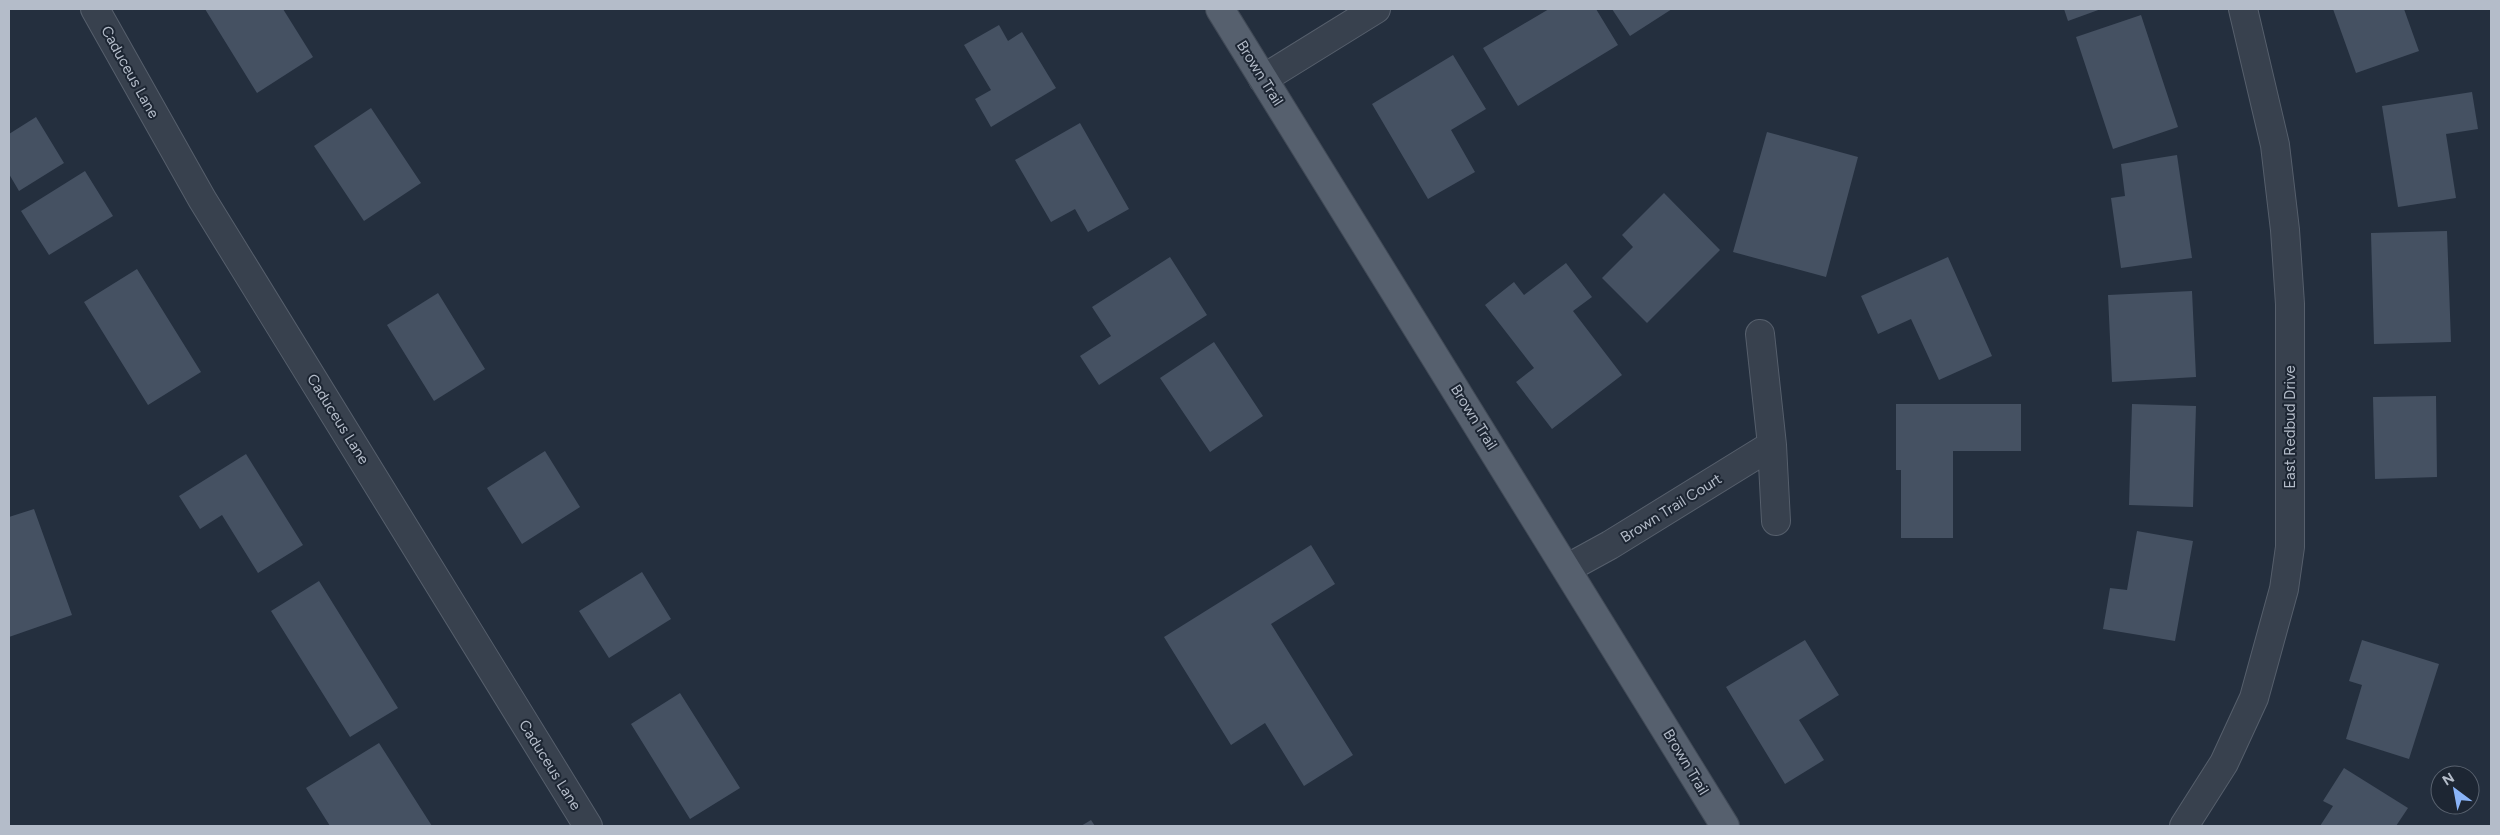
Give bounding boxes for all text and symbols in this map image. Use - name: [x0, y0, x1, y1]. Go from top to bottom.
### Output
- street label: Caduceus Lane: [97, 23, 163, 121]
- street label: Brown Trail: [1233, 37, 1287, 109]
- street label: East Redbud Drive: [2281, 365, 2299, 489]
- street label: Caduceus Lane: [303, 371, 373, 467]
- street label: Brown Trail: [1447, 381, 1501, 453]
- street label: Brown Trail Court: [1617, 469, 1725, 546]
- street label: Caduceus Lane: [515, 717, 585, 813]
- street label: Brown Trail: [1659, 726, 1713, 798]
- north arrow: [2430, 765, 2480, 815]
- text: N: [2439, 769, 2457, 789]

